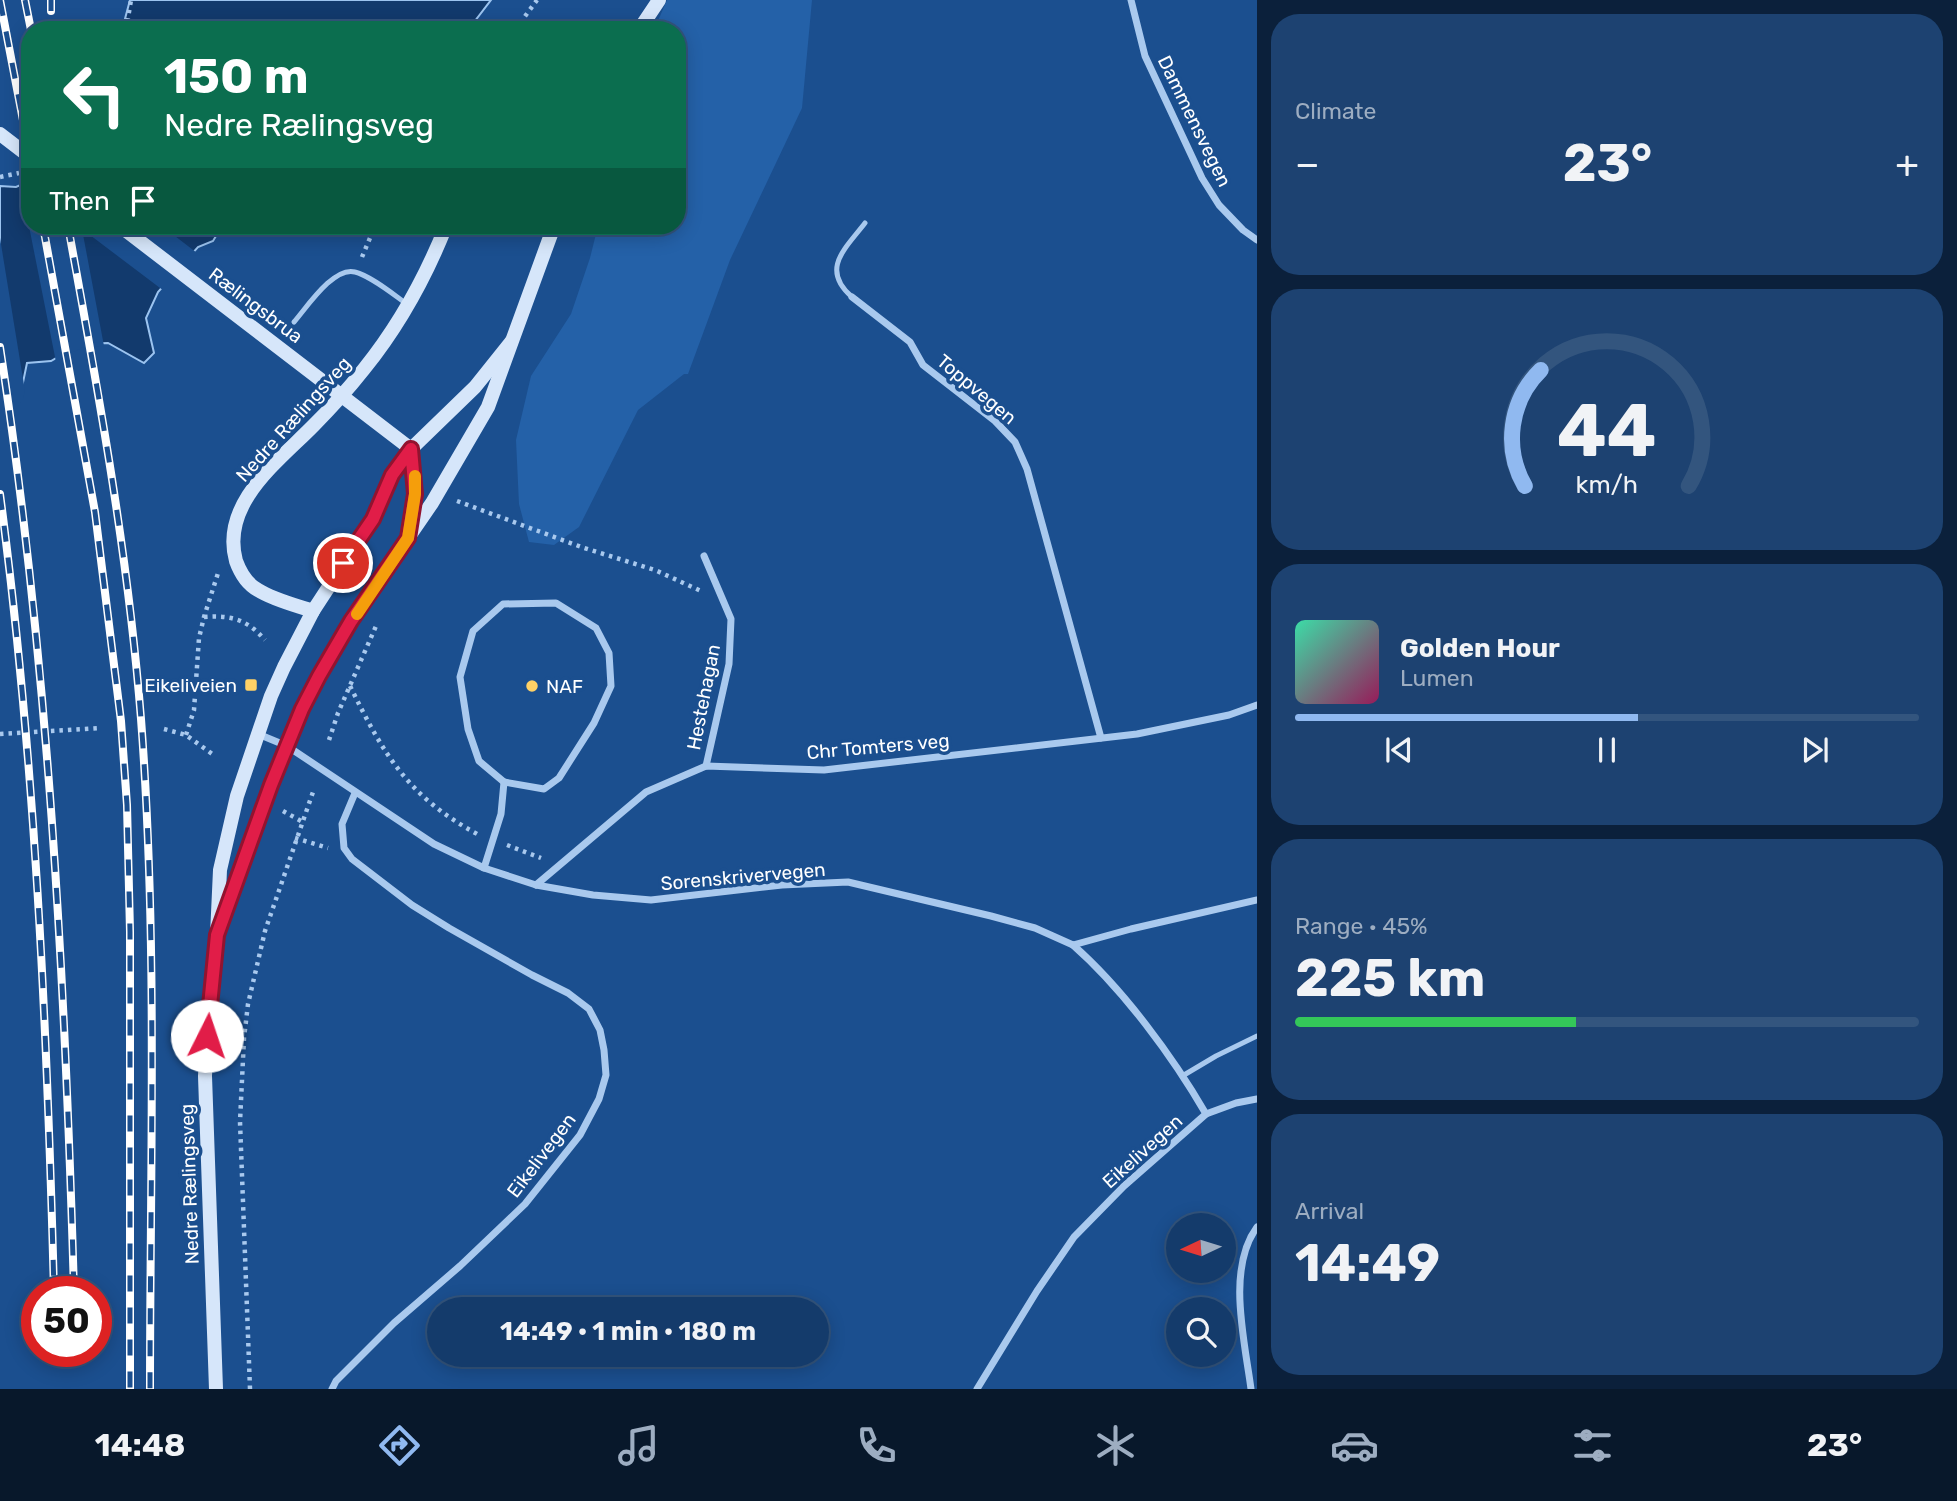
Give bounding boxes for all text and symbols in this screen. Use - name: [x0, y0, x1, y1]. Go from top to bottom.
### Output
- text: 150 m: [164, 47, 309, 105]
- icon: left: [49, 49, 140, 140]
- street label: Dammensvegen: [1153, 52, 1236, 191]
- text: Climate: [1295, 97, 1376, 125]
- text: Nedre Rælingsveg: [164, 106, 434, 144]
- text: 23°: [1563, 132, 1652, 194]
- text: −: [1295, 141, 1320, 187]
- text: +: [1895, 141, 1919, 187]
- icon: arrive: [124, 182, 162, 220]
- text: Then: [49, 186, 110, 217]
- street label: Rælingsbrua: [204, 263, 307, 348]
- street label: Toppvegen: [932, 349, 1021, 429]
- street label: Nedre Rælingsveg: [231, 352, 356, 487]
- text: 44: [1557, 388, 1657, 474]
- text: km/h: [1576, 469, 1638, 498]
- pin: [313, 533, 373, 593]
- icon: arrive: [324, 544, 362, 582]
- text: Golden Hour: [1400, 633, 1560, 664]
- street label: Hestehagan: [682, 642, 725, 752]
- text: Lumen: [1400, 664, 1474, 692]
- place label: Eikeliveien: [144, 674, 237, 697]
- place label: NAF: [546, 675, 583, 698]
- marker: Eikeliveien: [243, 677, 259, 693]
- marker: NAF: [524, 678, 540, 694]
- street label: Chr Tomters veg: [806, 729, 950, 764]
- icon: previous: [1380, 731, 1418, 769]
- icon: pause: [1588, 731, 1626, 769]
- icon: next: [1796, 731, 1834, 769]
- street label: Sorenskrivervegen: [660, 858, 827, 895]
- text: Range · 45%: [1295, 912, 1428, 940]
- text: 225 km: [1295, 947, 1485, 1009]
- position arrow: [170, 999, 244, 1073]
- street label: Nedre Rælingsveg: [175, 1103, 204, 1265]
- street label: Eikelivegen: [502, 1109, 581, 1202]
- street label: Eikelivegen: [1098, 1109, 1187, 1193]
- text: Arrival: [1295, 1197, 1364, 1225]
- north arrow: [1166, 1213, 1236, 1283]
- map controls: [1166, 1213, 1236, 1367]
- text: 14:49: [1295, 1232, 1440, 1294]
- speed limit sign: 50: [21, 1276, 112, 1367]
- button: search: [1166, 1297, 1236, 1367]
- text: 14:49 · 1 min · 180 m: [500, 1316, 756, 1347]
- icon: directions: [375, 1421, 424, 1470]
- icon: music: [614, 1421, 663, 1470]
- icon: phone: [852, 1421, 901, 1470]
- icon: climate: [1091, 1421, 1140, 1470]
- icon: car: [1330, 1421, 1379, 1470]
- icon: filters: [1568, 1421, 1617, 1470]
- text: 14:48: [95, 1426, 185, 1464]
- text: 23°: [1807, 1426, 1862, 1464]

